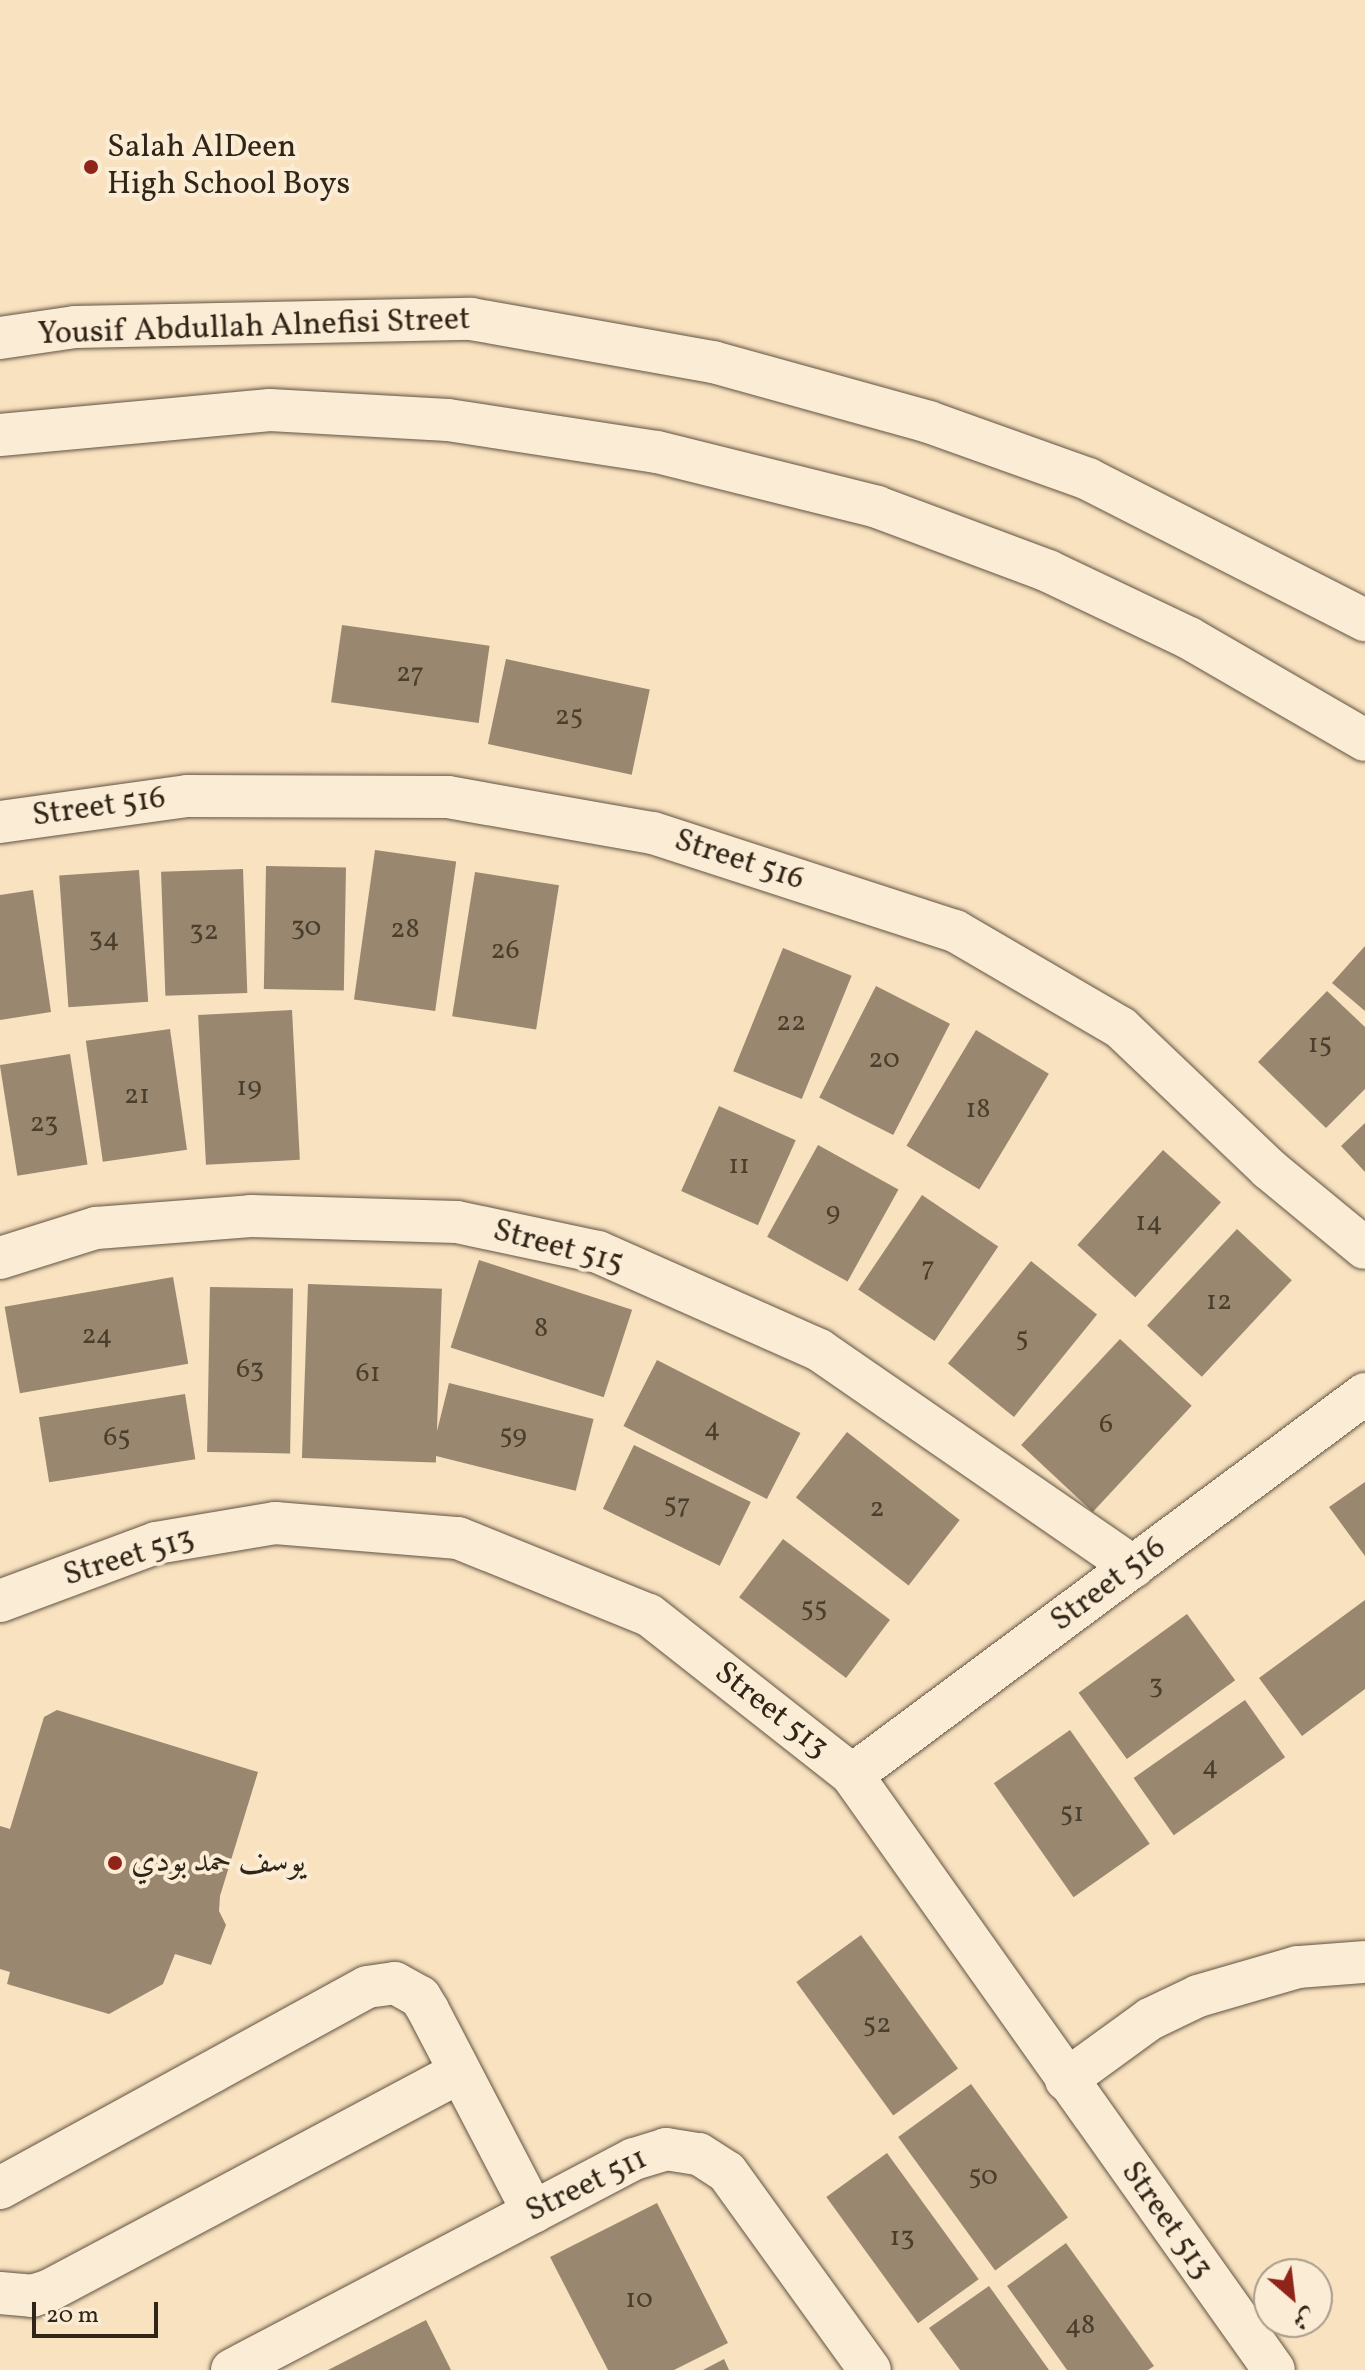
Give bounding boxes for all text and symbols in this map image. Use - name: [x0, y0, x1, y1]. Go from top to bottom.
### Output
- place label: Salah AlDeen High School Boys: [107, 130, 350, 205]
- marker: Salah AlDeen High School Boys: [82, 158, 100, 176]
- street label: Yousif Abdullah Alnefisi Street: [39, 301, 469, 355]
- house number: 27: [396, 657, 424, 691]
- house number: 25: [555, 700, 583, 734]
- street label: Street 516: [30, 780, 168, 836]
- street label: Street 516: [669, 822, 809, 900]
- house number: 30: [291, 911, 321, 945]
- house number: 28: [390, 913, 420, 947]
- house number: 32: [189, 915, 219, 949]
- house number: 34: [88, 922, 120, 956]
- house number: 26: [490, 934, 520, 968]
- house number: 22: [776, 1006, 806, 1040]
- house number: 15: [1308, 1028, 1332, 1062]
- house number: 20: [868, 1043, 900, 1077]
- house number: 19: [236, 1071, 262, 1105]
- house number: 21: [124, 1079, 150, 1113]
- house number: 18: [965, 1093, 991, 1127]
- house number: 23: [30, 1107, 58, 1141]
- house number: 11: [728, 1149, 750, 1183]
- house number: 9: [826, 1196, 840, 1230]
- house number: 14: [1135, 1206, 1163, 1240]
- street label: Street 515: [489, 1212, 627, 1284]
- house number: 7: [921, 1251, 935, 1285]
- house number: 12: [1206, 1285, 1232, 1319]
- house number: 8: [534, 1312, 548, 1346]
- house number: 24: [82, 1319, 112, 1353]
- house number: 5: [1015, 1322, 1029, 1356]
- house number: 63: [236, 1353, 264, 1387]
- house number: 61: [355, 1357, 381, 1391]
- house number: 6: [1099, 1408, 1113, 1442]
- house number: 4: [704, 1412, 720, 1446]
- house number: 59: [499, 1419, 527, 1453]
- house number: 65: [103, 1421, 131, 1455]
- house number: 57: [663, 1488, 691, 1522]
- house number: 2: [869, 1492, 885, 1526]
- street label: Street 513: [59, 1520, 199, 1596]
- street label: Street 516: [1044, 1529, 1174, 1641]
- house number: 55: [801, 1592, 827, 1626]
- street label: Street 513: [706, 1654, 836, 1768]
- house number: 3: [1149, 1669, 1163, 1703]
- house number: 4: [1202, 1750, 1218, 1784]
- house number: 51: [1060, 1797, 1084, 1831]
- place label: يوسف حمد بودي: [131, 1844, 306, 1882]
- marker: يوسف حمد بودي: [106, 1854, 124, 1872]
- house number: 52: [863, 2008, 891, 2042]
- street label: Street 511: [520, 2140, 654, 2232]
- street label: Street 513: [1112, 2155, 1220, 2287]
- house number: 50: [968, 2160, 998, 2194]
- house number: 13: [889, 2221, 915, 2255]
- north arrow: [1253, 2258, 1333, 2338]
- house number: 10: [625, 2283, 653, 2317]
- scale bar: [36, 2286, 162, 2336]
- text: 20 m: [46, 2299, 99, 2333]
- text: ش: [1287, 2299, 1320, 2337]
- house number: 48: [1065, 2309, 1095, 2343]

